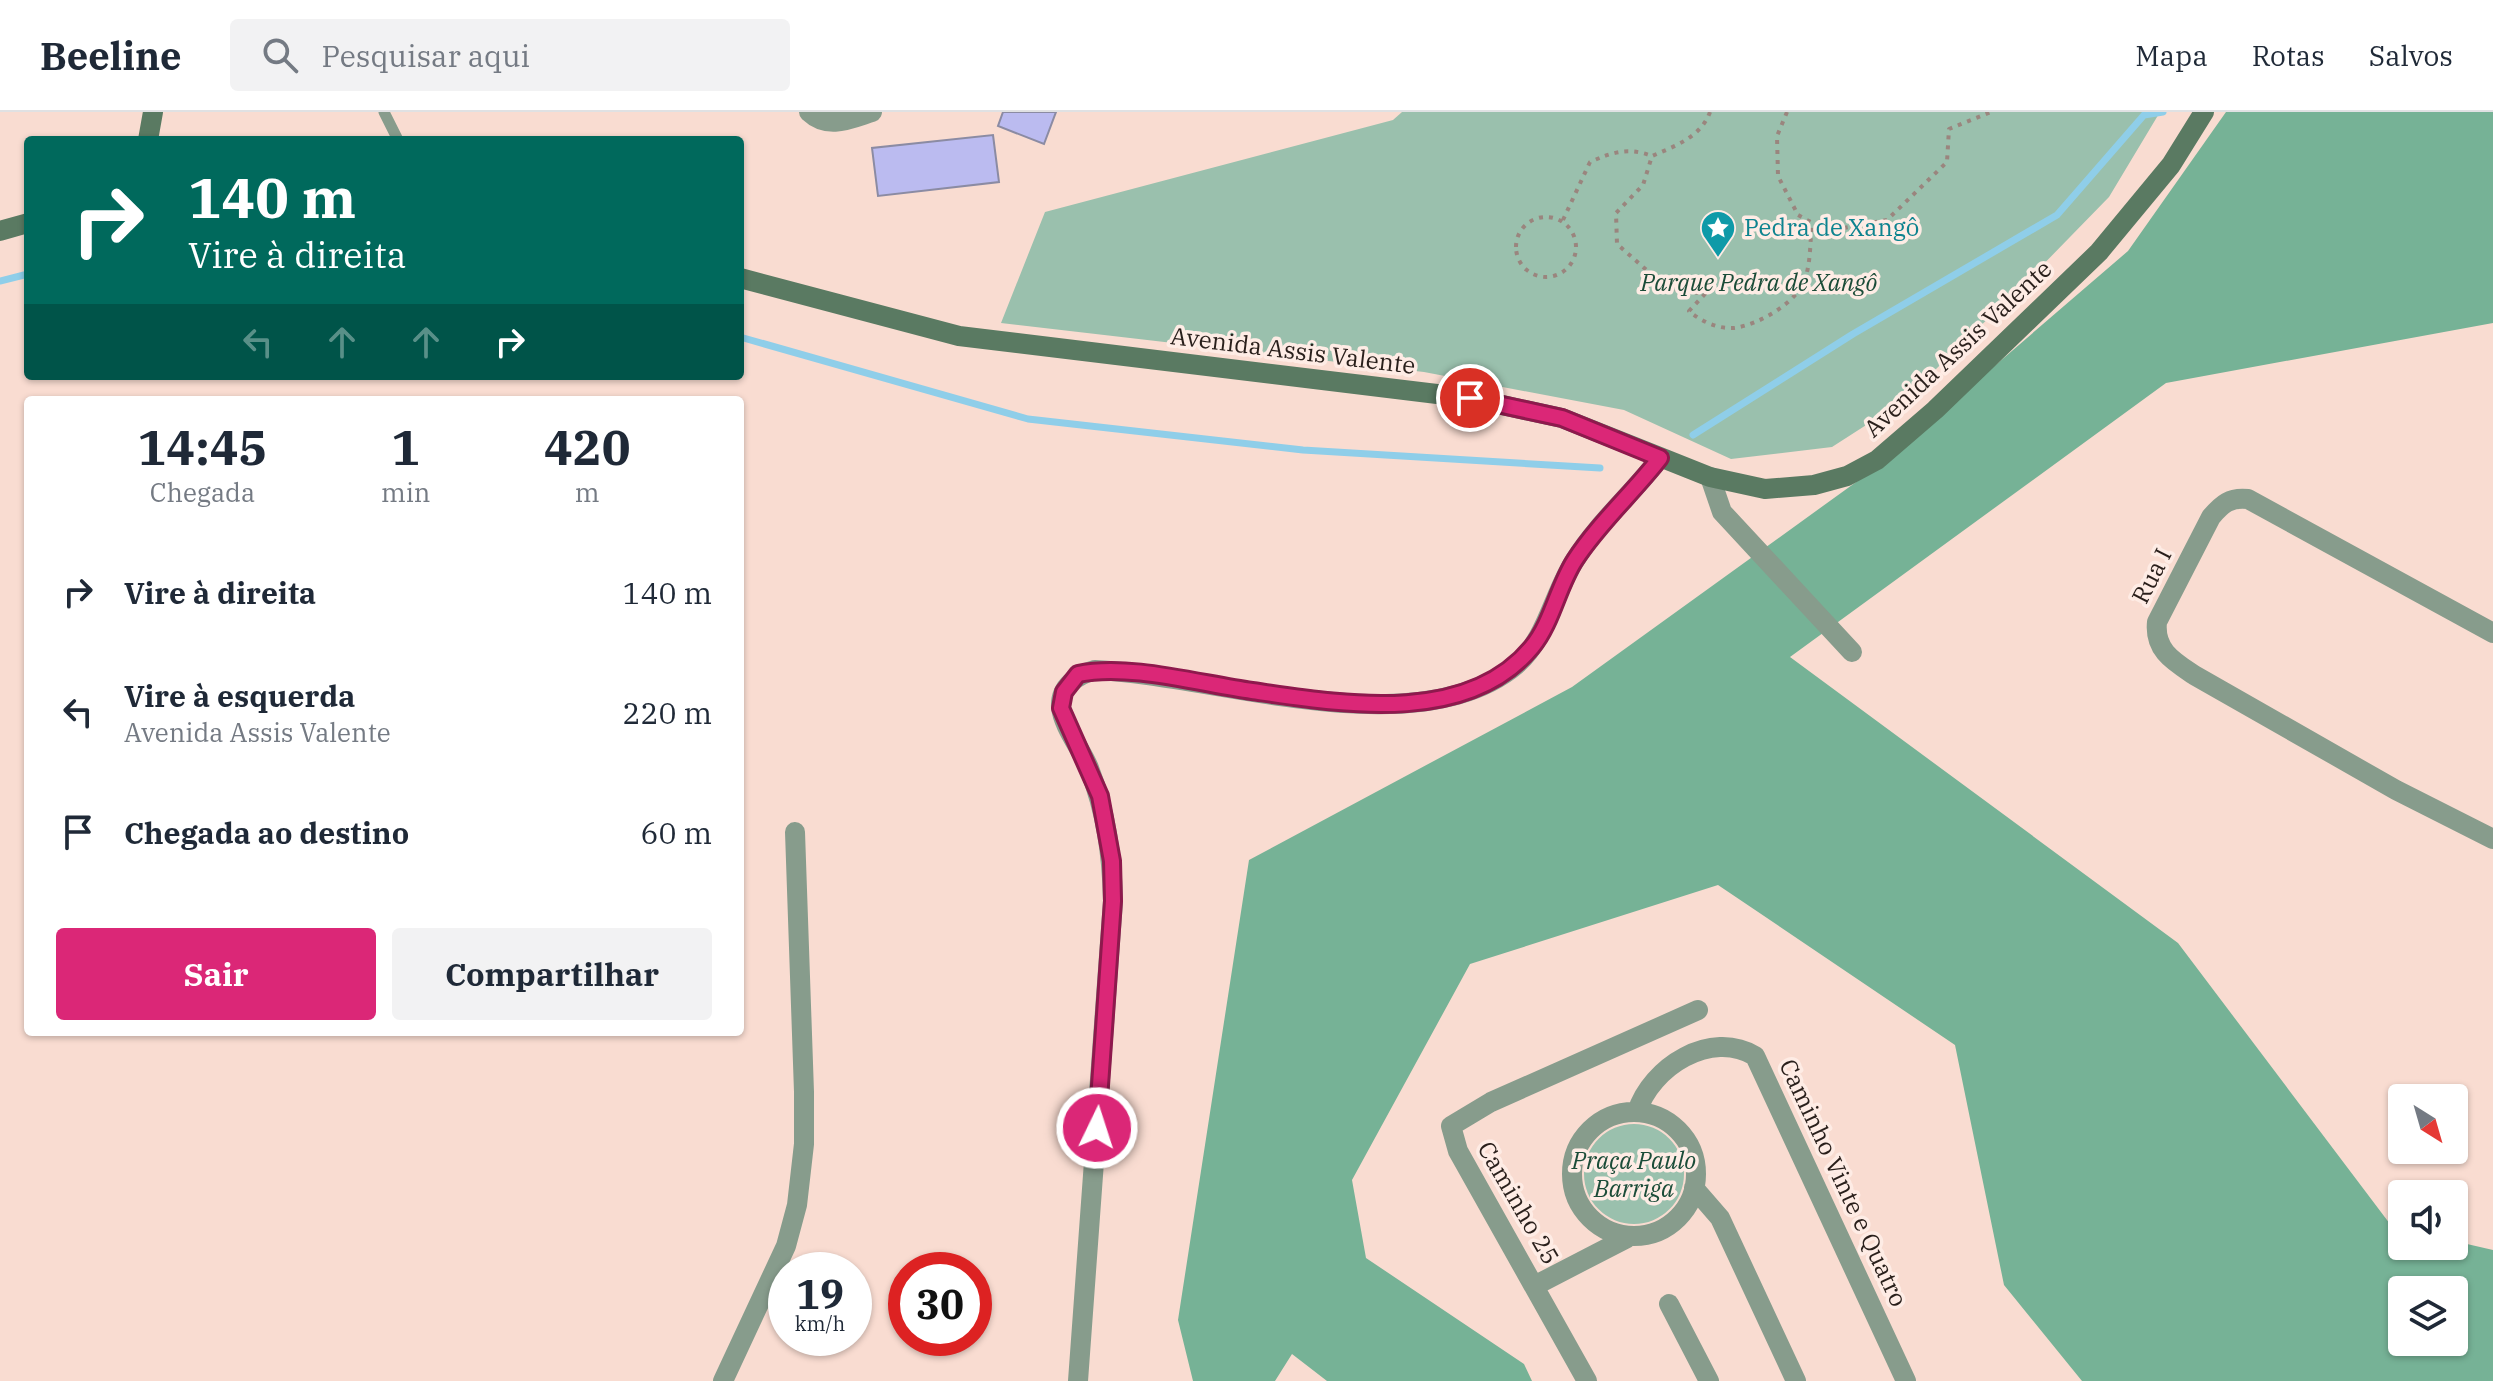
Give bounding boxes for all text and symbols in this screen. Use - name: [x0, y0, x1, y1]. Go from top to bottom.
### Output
- search box: [230, 19, 790, 91]
- text: Beeline: [40, 31, 182, 80]
- icon: search: [258, 33, 302, 77]
- text: Pesquisar aqui: [322, 36, 530, 75]
- text: Mapa: [2135, 37, 2208, 74]
- text: Rotas: [2252, 37, 2325, 74]
- text: Salvos: [2369, 37, 2453, 74]
- text: 140 m: [188, 161, 356, 233]
- icon: right: [56, 168, 160, 272]
- place icon: Pedra de Xangô: [1699, 209, 1737, 259]
- place label: Pedra de Xangô: [1744, 211, 1919, 243]
- text: Vire à direita: [188, 231, 406, 278]
- street label: Avenida Assis Valente: [1856, 253, 2058, 444]
- park label: Parque Pedra de Xangô: [1640, 266, 1878, 298]
- street label: Avenida Assis Valente: [1169, 319, 1417, 381]
- icon: left: [236, 320, 280, 364]
- icon: ahead: [320, 320, 364, 364]
- icon: ahead: [404, 320, 448, 364]
- icon: right: [488, 320, 532, 364]
- pin: [1436, 364, 1504, 432]
- icon: arrive: [1448, 376, 1492, 420]
- text: 14:45: [138, 416, 267, 478]
- text: 1: [391, 416, 420, 478]
- text: 420: [544, 416, 630, 478]
- text: Chegada: [150, 475, 255, 509]
- text: min: [381, 475, 430, 509]
- text: m: [575, 475, 600, 509]
- street label: Rua I: [2124, 543, 2178, 609]
- icon: right: [56, 570, 100, 614]
- text: Vire à direita: [124, 573, 316, 612]
- text: 140 m: [622, 573, 712, 612]
- text: Vire à esquerda: [124, 676, 355, 715]
- icon: left: [56, 690, 100, 734]
- text: 220 m: [622, 693, 712, 732]
- text: Avenida Assis Valente: [124, 715, 391, 749]
- icon: arrive: [56, 810, 100, 854]
- text: Chegada ao destino: [124, 813, 409, 852]
- text: 60 m: [640, 813, 712, 852]
- button: Sair: [56, 928, 376, 1020]
- button: Compartilhar: [392, 928, 712, 1020]
- street label: Caminho Vinte e Quatro: [1772, 1054, 1915, 1311]
- north arrow: [2388, 1084, 2468, 1164]
- map controls: [2388, 1084, 2468, 1356]
- position arrow: [1055, 1086, 1139, 1170]
- street label: Caminho 25: [1471, 1135, 1567, 1270]
- park label: Praça Paulo Barriga: [1571, 1144, 1696, 1204]
- button: sound: [2388, 1180, 2468, 1260]
- speed limit sign: 30: [888, 1252, 992, 1356]
- text: 19: [796, 1268, 844, 1320]
- button: layers: [2388, 1276, 2468, 1356]
- text: km/h: [795, 1310, 845, 1337]

